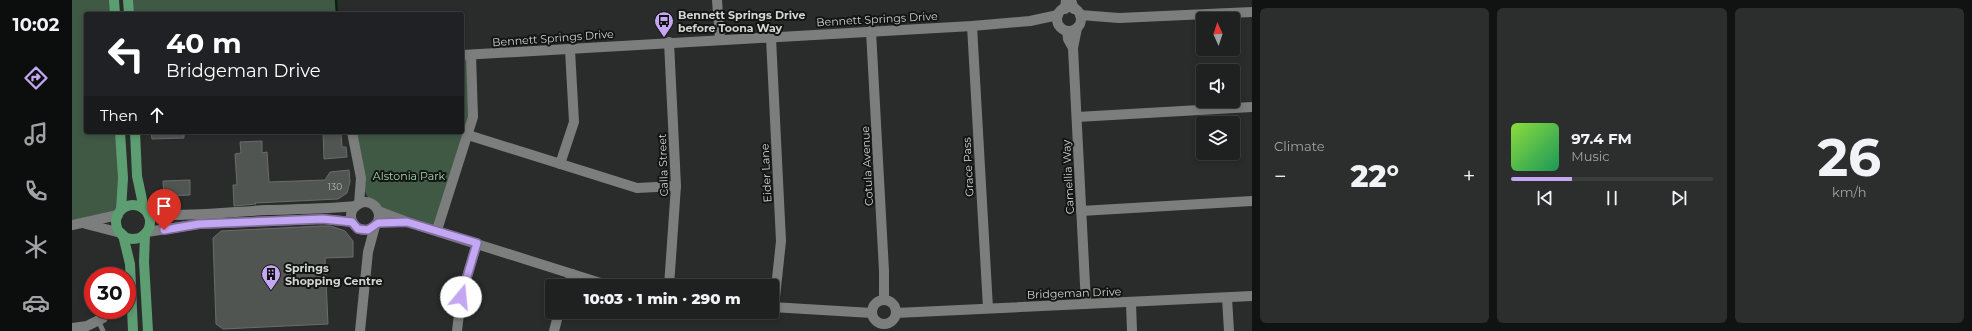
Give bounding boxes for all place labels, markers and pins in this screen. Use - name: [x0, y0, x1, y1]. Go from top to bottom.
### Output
- place label: Bennett Springs Drive before Toona Way: [678, 8, 806, 35]
- bus stop icon: Bennett Springs Drive before Toona Way: [653, 10, 675, 38]
- pin: [147, 189, 181, 230]
- place label: Springs Shopping Centre: [285, 261, 383, 288]
- building icon: Springs Shopping Centre: [260, 263, 282, 291]

